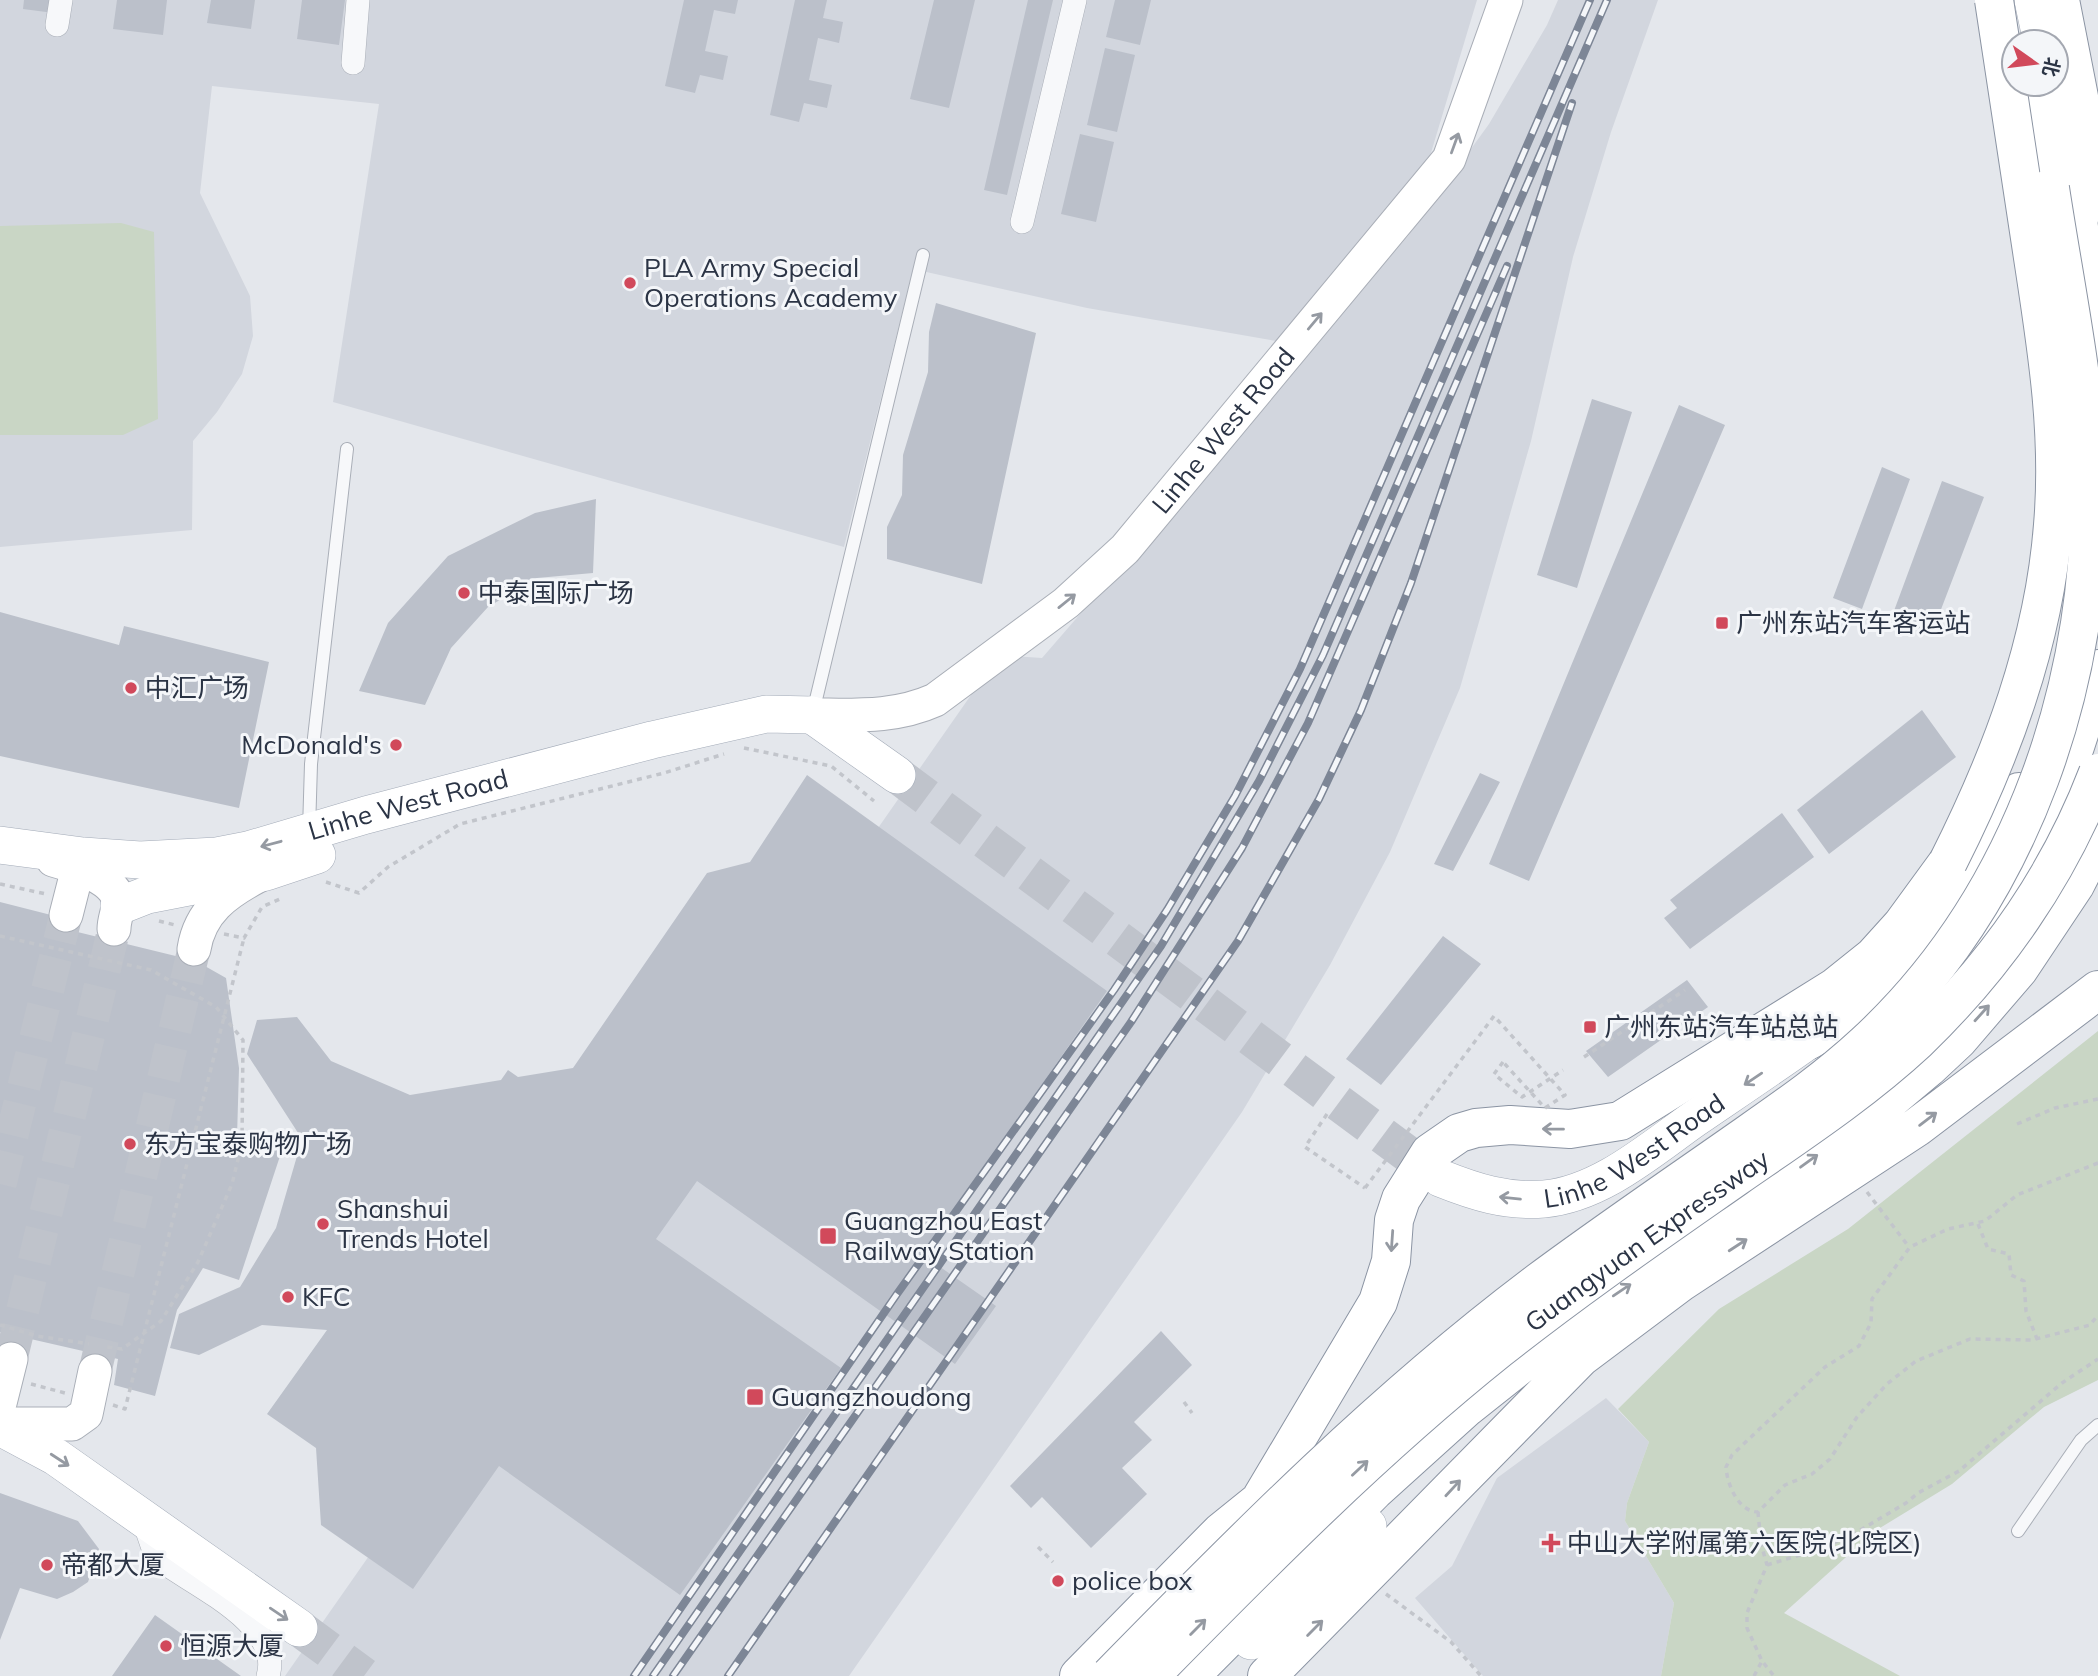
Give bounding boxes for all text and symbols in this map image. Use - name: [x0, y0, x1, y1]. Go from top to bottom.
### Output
- north arrow: [2000, 28, 2070, 98]
- text: 北: [2038, 55, 2065, 79]
- one-way arrow: [1450, 133, 1462, 155]
- place label: PLA Army Special Operations Academy: [644, 251, 898, 314]
- marker: PLA Army Special Operations Academy: [622, 275, 638, 291]
- one-way arrow: [1306, 312, 1322, 330]
- street label: Linhe West Road: [1145, 340, 1302, 520]
- place label: 中泰国际广场: [478, 576, 634, 609]
- marker: 中泰国际广场: [456, 585, 472, 601]
- one-way arrow: [1058, 593, 1076, 609]
- place label: 广州东站汽车客运站: [1736, 606, 1970, 639]
- marker: 广州东站汽车客运站: [1714, 615, 1730, 631]
- place label: 中汇广场: [145, 671, 249, 704]
- marker: 中汇广场: [123, 680, 139, 696]
- place label: McDonald's: [241, 728, 382, 761]
- marker: McDonald's: [388, 737, 404, 753]
- street label: Linhe West Road: [304, 761, 512, 847]
- one-way arrow: [260, 838, 283, 851]
- one-way arrow: [1973, 1005, 1990, 1022]
- place label: 广州东站汽车站总站: [1604, 1010, 1838, 1043]
- marker: 广州东站汽车站总站: [1582, 1019, 1598, 1035]
- one-way arrow: [1744, 1072, 1763, 1086]
- street label: Linhe West Road: [1542, 1086, 1731, 1215]
- one-way arrow: [1918, 1112, 1936, 1127]
- one-way arrow: [1541, 1122, 1564, 1136]
- place label: 东方宝泰购物广场: [144, 1127, 352, 1160]
- marker: 东方宝泰购物广场: [122, 1136, 138, 1152]
- street label: Guangyuan Expressway: [1518, 1142, 1776, 1339]
- one-way arrow: [1799, 1154, 1818, 1168]
- one-way arrow: [1499, 1191, 1522, 1204]
- place label: Shanshui Trends Hotel: [337, 1192, 489, 1255]
- place label: Guangzhou East Railway Station: [844, 1204, 1042, 1267]
- marker: Shanshui Trends Hotel: [315, 1216, 331, 1232]
- marker: Guangzhou East Railway Station: [818, 1226, 838, 1246]
- one-way arrow: [1386, 1229, 1399, 1252]
- one-way arrow: [1727, 1237, 1747, 1251]
- place label: KFC: [302, 1280, 350, 1313]
- one-way arrow: [1611, 1282, 1631, 1296]
- marker: KFC: [280, 1289, 296, 1305]
- place label: Guangzhoudong: [771, 1380, 971, 1413]
- marker: Guangzhoudong: [745, 1387, 765, 1407]
- one-way arrow: [49, 1453, 69, 1467]
- one-way arrow: [1351, 1460, 1369, 1476]
- one-way arrow: [1444, 1480, 1461, 1497]
- place label: 中山大学附属第六医院(北院区): [1567, 1526, 1922, 1559]
- marker: 中山大学附属第六医院(北院区): [1541, 1533, 1561, 1553]
- place label: 帝都大厦: [61, 1548, 165, 1581]
- marker: 帝都大厦: [39, 1557, 55, 1573]
- place label: police box: [1072, 1564, 1193, 1597]
- marker: police box: [1050, 1573, 1066, 1589]
- one-way arrow: [269, 1607, 288, 1621]
- one-way arrow: [1189, 1619, 1206, 1636]
- one-way arrow: [1307, 1619, 1324, 1636]
- place label: 恒源大厦: [180, 1629, 284, 1662]
- marker: 恒源大厦: [158, 1638, 174, 1654]

